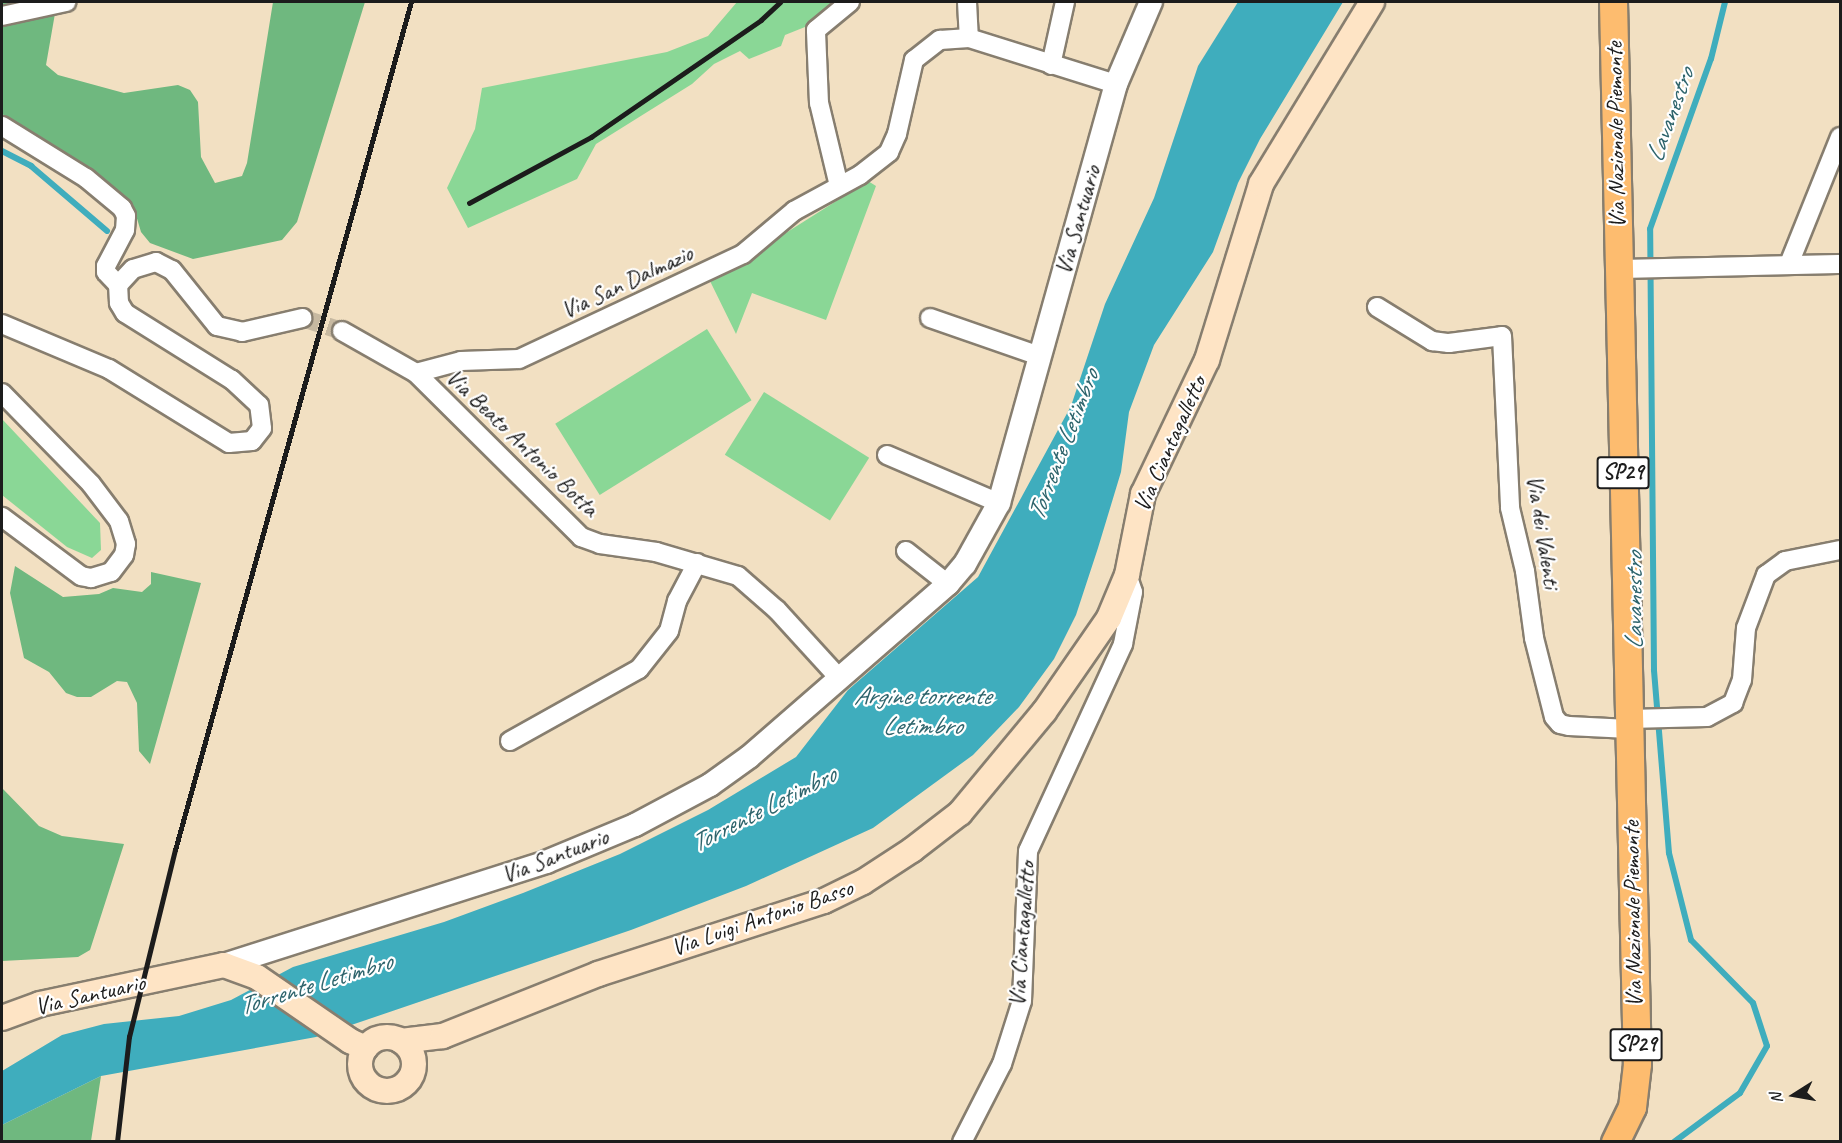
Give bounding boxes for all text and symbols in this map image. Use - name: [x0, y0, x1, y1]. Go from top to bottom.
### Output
- street label: Via Nazionale Piemonte: [1600, 41, 1632, 229]
- water label: Lavanestro: [1639, 64, 1701, 166]
- street label: Via Santuario: [1049, 162, 1107, 278]
- street label: Via San Dalmazio: [556, 239, 698, 325]
- street label: Via Beato Antonio Botta: [440, 364, 604, 522]
- water label: Torrente Letimbro: [1020, 365, 1106, 525]
- street label: Via Ciantagalletto: [1127, 372, 1213, 516]
- road number: SP29: [1596, 454, 1650, 492]
- street label: Via dei Valenti: [1520, 473, 1566, 591]
- water label: Lavanestro: [1618, 552, 1650, 650]
- water label: Argine torrente Letimbro: [854, 680, 990, 742]
- water label: Torrente Letimbro: [685, 759, 841, 859]
- street label: Via Nazionale Piemonte: [1617, 820, 1649, 1008]
- street label: Via Santuario: [497, 822, 613, 890]
- street label: Via Ciantagalletto: [1003, 861, 1041, 1007]
- street label: Via Luigi Antonio Basso: [668, 874, 856, 962]
- water label: Torrente Letimbro: [234, 946, 396, 1022]
- street label: Via Santuario: [32, 968, 148, 1022]
- road number: SP29: [1609, 1026, 1663, 1064]
- north arrow: [1764, 1065, 1824, 1125]
- text: N: [1766, 1092, 1787, 1105]

